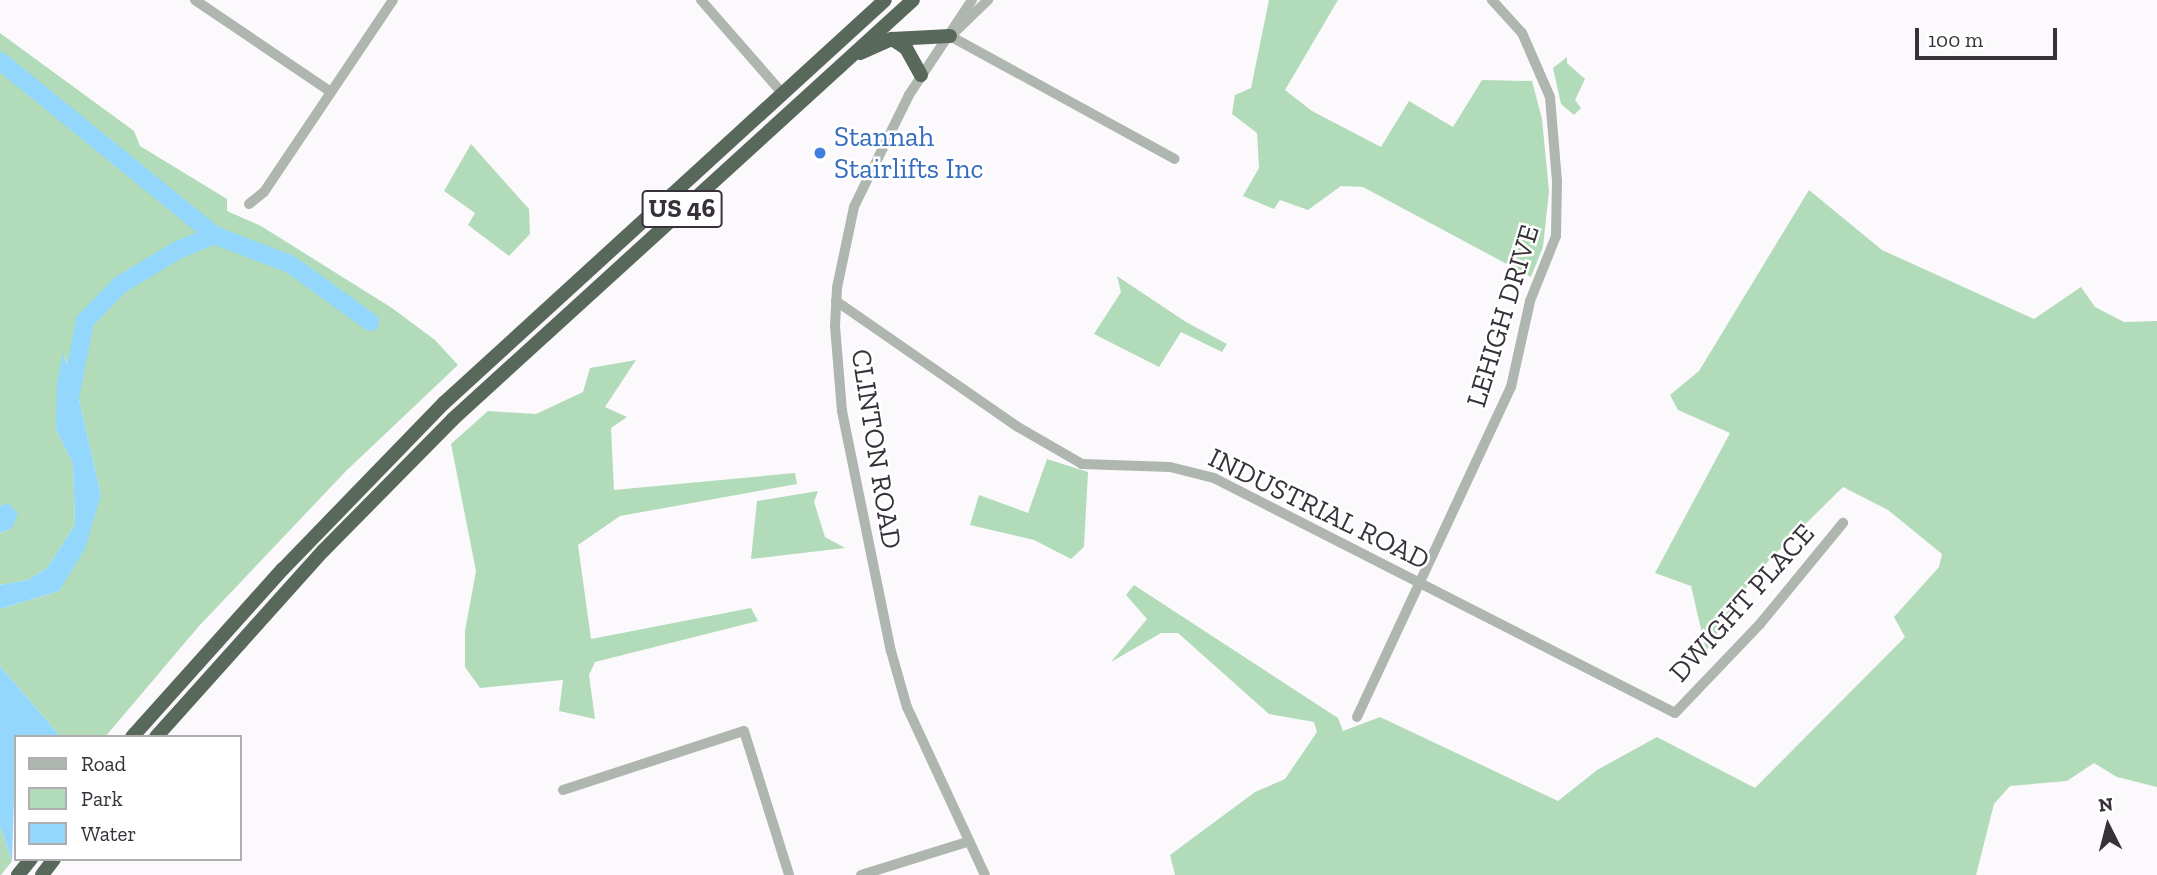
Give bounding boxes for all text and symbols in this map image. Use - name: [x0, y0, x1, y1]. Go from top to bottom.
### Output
- scale bar: [1919, 14, 2061, 58]
- text: 100 m: [1928, 27, 1983, 52]
- place label: Stannah Stairlifts Inc: [834, 120, 983, 186]
- marker: Stannah Stairlifts Inc: [812, 145, 828, 161]
- road number: US 46: [640, 186, 724, 232]
- street label: LEHIGH DRIVE: [1459, 221, 1547, 411]
- street label: CLINTON ROAD: [844, 347, 908, 551]
- street label: INDUSTRIAL ROAD: [1203, 441, 1435, 577]
- street label: DWIGHT PLACE: [1662, 517, 1822, 689]
- legend: [14, 735, 242, 861]
- text: Road: [81, 751, 126, 776]
- text: Park: [81, 786, 123, 811]
- north arrow: [2073, 791, 2143, 861]
- text: N: [2097, 792, 2114, 817]
- text: Water: [81, 821, 136, 846]

